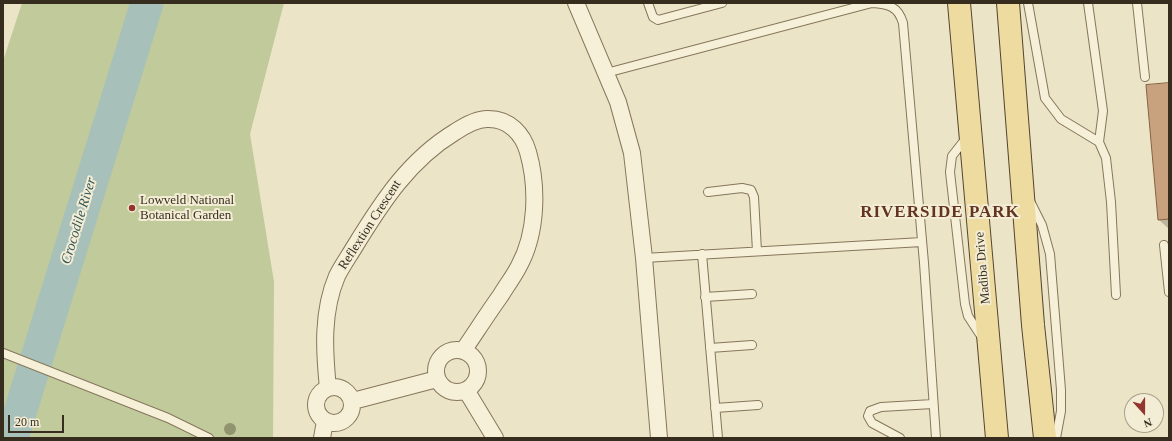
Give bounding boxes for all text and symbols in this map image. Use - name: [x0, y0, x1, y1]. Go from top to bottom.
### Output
- water label: Crocodile River: [58, 176, 100, 266]
- street label: Reflextion Crescent: [335, 177, 405, 273]
- place label: Lowveld National Botanical Garden: [140, 193, 234, 224]
- marker: Lowveld National Botanical Garden: [127, 203, 137, 213]
- district label: RIVERSIDE PARK: [860, 203, 1020, 223]
- street label: Madiba Drive: [972, 231, 994, 305]
- north arrow: [1124, 393, 1164, 433]
- scale bar: [10, 407, 66, 433]
- text: 20 m: [15, 415, 39, 429]
- text: N: [1142, 416, 1154, 430]

